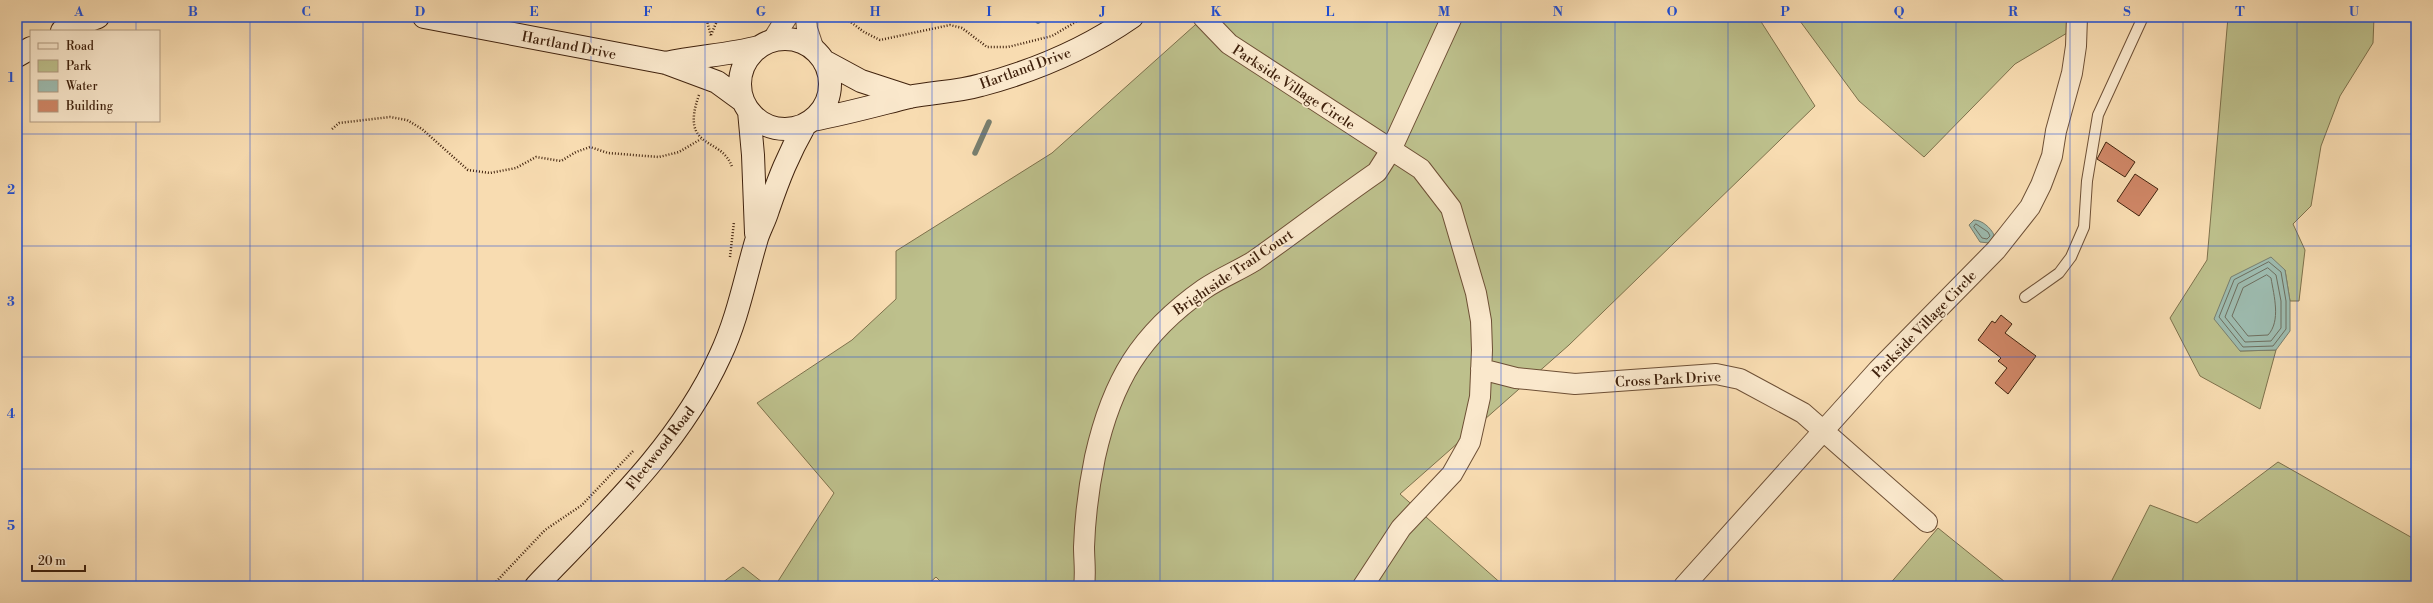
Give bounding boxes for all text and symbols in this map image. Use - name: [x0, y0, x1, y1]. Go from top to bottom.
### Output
- text: A: [73, 4, 84, 20]
- text: B: [188, 4, 198, 20]
- text: C: [301, 4, 311, 20]
- text: D: [415, 4, 425, 20]
- text: E: [529, 4, 539, 20]
- text: F: [643, 4, 653, 20]
- text: G: [756, 4, 767, 20]
- text: H: [870, 4, 881, 20]
- text: I: [986, 4, 992, 20]
- text: J: [1098, 4, 1106, 20]
- text: K: [1211, 4, 1222, 20]
- text: L: [1326, 4, 1335, 20]
- text: M: [1438, 4, 1450, 20]
- text: N: [1553, 4, 1564, 20]
- text: O: [1667, 4, 1678, 20]
- text: P: [1780, 4, 1790, 20]
- text: Q: [1894, 4, 1905, 20]
- text: R: [2008, 4, 2018, 20]
- text: S: [2123, 4, 2131, 20]
- text: T: [2235, 4, 2245, 20]
- text: U: [2349, 4, 2359, 20]
- street label: Hartland Drive: [520, 28, 618, 64]
- legend: [30, 30, 160, 122]
- text: Road: [66, 39, 94, 54]
- street label: Parkside Village Circle: [1229, 41, 1358, 134]
- street label: Hartland Drive: [977, 44, 1073, 94]
- text: Park: [66, 59, 92, 74]
- text: 1: [8, 70, 15, 86]
- text: Water: [65, 79, 98, 94]
- text: Building: [65, 99, 114, 114]
- text: 2: [7, 182, 15, 198]
- street label: Brightside Trail Court: [1169, 226, 1297, 320]
- street label: Parkside Village Circle: [1869, 267, 1981, 382]
- text: 3: [7, 294, 15, 310]
- street label: Cross Park Drive: [1615, 368, 1722, 392]
- street label: Fleetwood Road: [623, 403, 699, 494]
- text: 4: [7, 406, 16, 422]
- text: 5: [7, 518, 15, 534]
- scale bar: [32, 547, 85, 573]
- text: 20 m: [38, 554, 66, 569]

